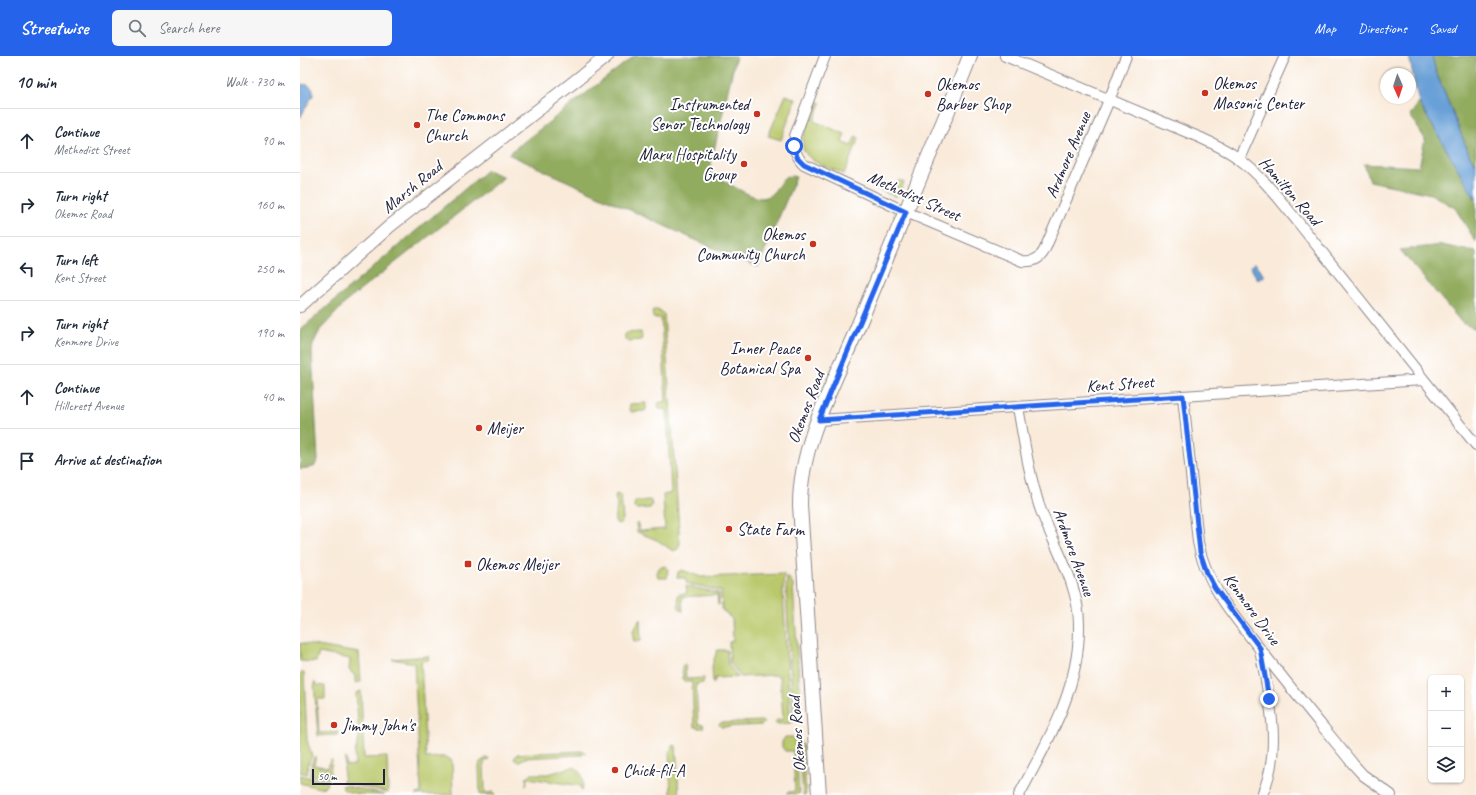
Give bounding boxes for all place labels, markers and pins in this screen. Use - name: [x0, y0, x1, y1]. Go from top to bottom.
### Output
- place label: Okemos Masonic Center: [1213, 73, 1306, 114]
- place label: Okemos Barber Shop: [936, 74, 1012, 115]
- marker: Okemos Masonic Center: [1200, 88, 1210, 98]
- marker: Okemos Barber Shop: [923, 89, 933, 99]
- place label: Instrumented Senor Technology: [651, 94, 752, 135]
- place label: The Commons Church: [425, 105, 505, 146]
- marker: Instrumented Senor Technology: [752, 109, 762, 119]
- marker: The Commons Church: [412, 120, 422, 130]
- place label: Maru Hospitality Group: [639, 144, 738, 185]
- marker: Maru Hospitality Group: [739, 159, 749, 169]
- place label: Okemos Community Church: [697, 224, 807, 265]
- marker: Okemos Community Church: [808, 239, 818, 249]
- place label: Inner Peace Botanical Spa: [720, 338, 801, 379]
- marker: Inner Peace Botanical Spa: [803, 353, 813, 363]
- place label: Meijer: [487, 418, 525, 439]
- marker: Meijer: [474, 423, 484, 433]
- place label: State Farm: [737, 519, 805, 540]
- marker: State Farm: [724, 524, 734, 534]
- place label: Okemos Meijer: [476, 554, 561, 575]
- marker: Okemos Meijer: [463, 559, 473, 569]
- place label: Jimmy John's: [341, 715, 417, 736]
- marker: Jimmy John's: [329, 720, 339, 730]
- place label: Chick-fil-A: [623, 760, 686, 781]
- marker: Chick-fil-A: [610, 765, 620, 775]

